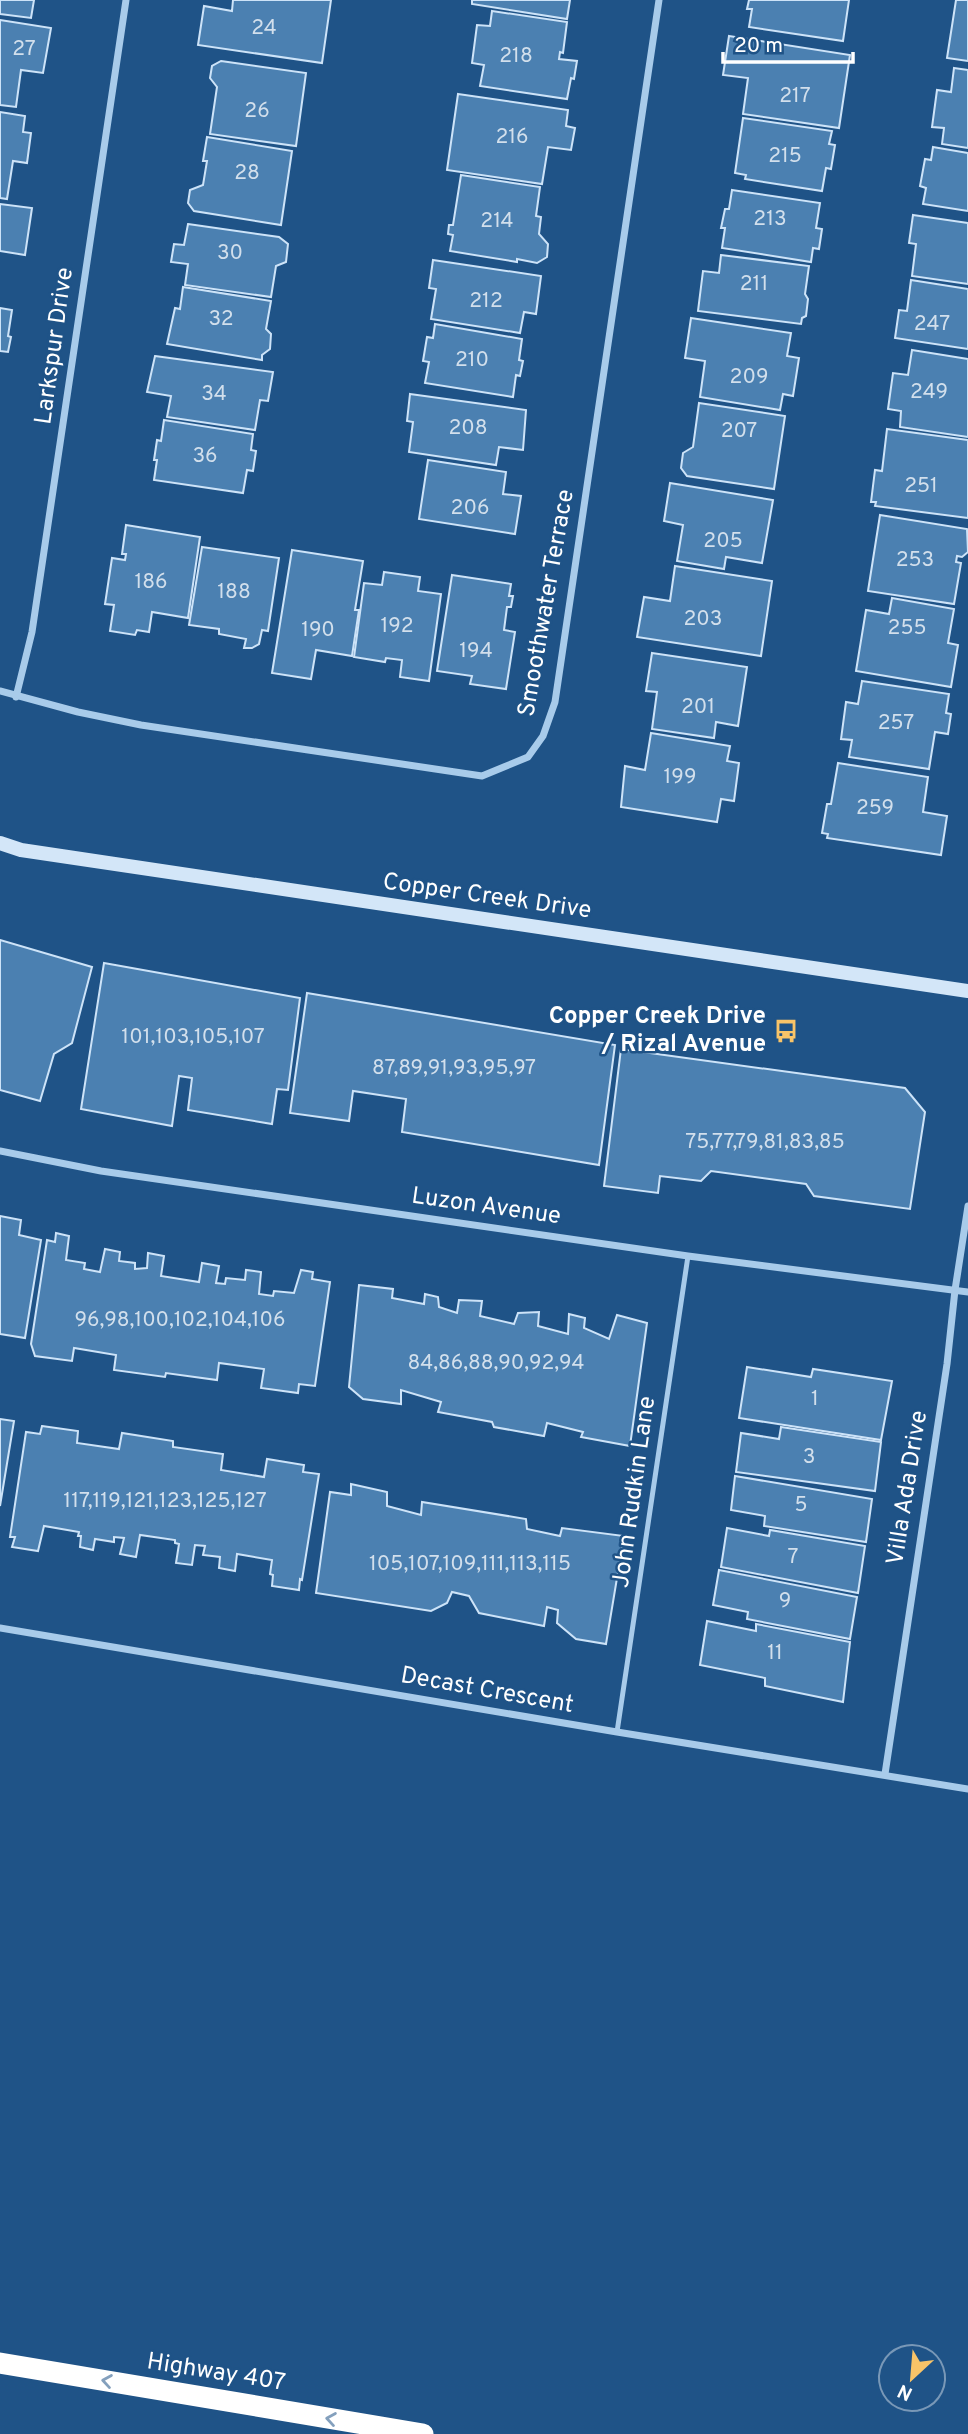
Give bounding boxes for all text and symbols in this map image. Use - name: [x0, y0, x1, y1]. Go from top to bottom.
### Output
- house number: 24: [251, 15, 277, 42]
- scale bar: [723, 21, 852, 65]
- text: 20 m: [734, 33, 783, 60]
- house number: 27: [12, 36, 36, 63]
- house number: 218: [499, 43, 533, 70]
- house number: 217: [779, 83, 811, 110]
- house number: 26: [244, 98, 270, 125]
- house number: 216: [495, 124, 529, 151]
- house number: 215: [768, 143, 802, 170]
- house number: 28: [234, 160, 260, 187]
- house number: 213: [753, 206, 787, 233]
- house number: 214: [480, 208, 514, 235]
- house number: 30: [217, 240, 243, 267]
- street label: Larkspur Drive: [29, 266, 81, 426]
- house number: 211: [740, 271, 768, 298]
- house number: 212: [469, 288, 503, 315]
- house number: 32: [208, 306, 234, 333]
- house number: 247: [914, 311, 950, 338]
- house number: 210: [455, 347, 489, 374]
- house number: 209: [730, 364, 768, 391]
- house number: 249: [910, 379, 948, 406]
- house number: 34: [201, 381, 227, 408]
- house number: 208: [448, 415, 488, 442]
- house number: 207: [721, 418, 757, 445]
- house number: 36: [192, 443, 218, 470]
- house number: 251: [904, 473, 938, 500]
- street label: Smoothwater Terrace: [512, 487, 582, 719]
- house number: 206: [451, 495, 489, 522]
- house number: 205: [703, 528, 743, 555]
- house number: 253: [896, 547, 934, 574]
- house number: 186: [134, 569, 168, 596]
- house number: 188: [217, 579, 251, 606]
- house number: 203: [684, 606, 722, 633]
- house number: 192: [380, 613, 414, 640]
- house number: 255: [888, 615, 926, 642]
- house number: 190: [301, 617, 335, 644]
- house number: 194: [459, 638, 493, 665]
- house number: 201: [681, 694, 715, 721]
- house number: 257: [878, 710, 914, 737]
- house number: 199: [664, 764, 696, 791]
- house number: 259: [856, 795, 894, 822]
- street label: Copper Creek Drive: [381, 868, 593, 926]
- place label: Copper Creek Drive / Rizal Avenue: [549, 1002, 766, 1060]
- bus stop icon: Copper Creek Drive / Rizal Avenue: [772, 1017, 800, 1045]
- house number: 101,103,105,107: [121, 1024, 265, 1051]
- house number: 87,89,91,93,95,97: [372, 1055, 536, 1082]
- house number: 75,77,79,81,83,85: [685, 1129, 845, 1156]
- street label: Luzon Avenue: [409, 1182, 563, 1232]
- house number: 96,98,100,102,104,106: [75, 1307, 285, 1334]
- house number: 84,86,88,90,92,94: [407, 1350, 585, 1377]
- house number: 1: [811, 1386, 819, 1413]
- street label: John Rudkin Lane: [607, 1394, 663, 1590]
- street label: Villa Ada Drive: [881, 1408, 935, 1568]
- house number: 3: [803, 1444, 815, 1471]
- house number: 117,119,121,123,125,127: [63, 1488, 267, 1515]
- house number: 5: [794, 1492, 808, 1519]
- house number: 7: [788, 1544, 799, 1571]
- house number: 105,107,109,111,113,115: [369, 1551, 571, 1578]
- house number: 9: [779, 1588, 791, 1615]
- house number: 11: [767, 1640, 783, 1667]
- street label: Decast Crescent: [398, 1661, 576, 1721]
- north arrow: [877, 2343, 947, 2413]
- street label: Highway 407: [145, 2347, 287, 2399]
- one-way arrow: [101, 2374, 113, 2389]
- text: N: [894, 2378, 917, 2405]
- one-way arrow: [325, 2412, 337, 2427]

